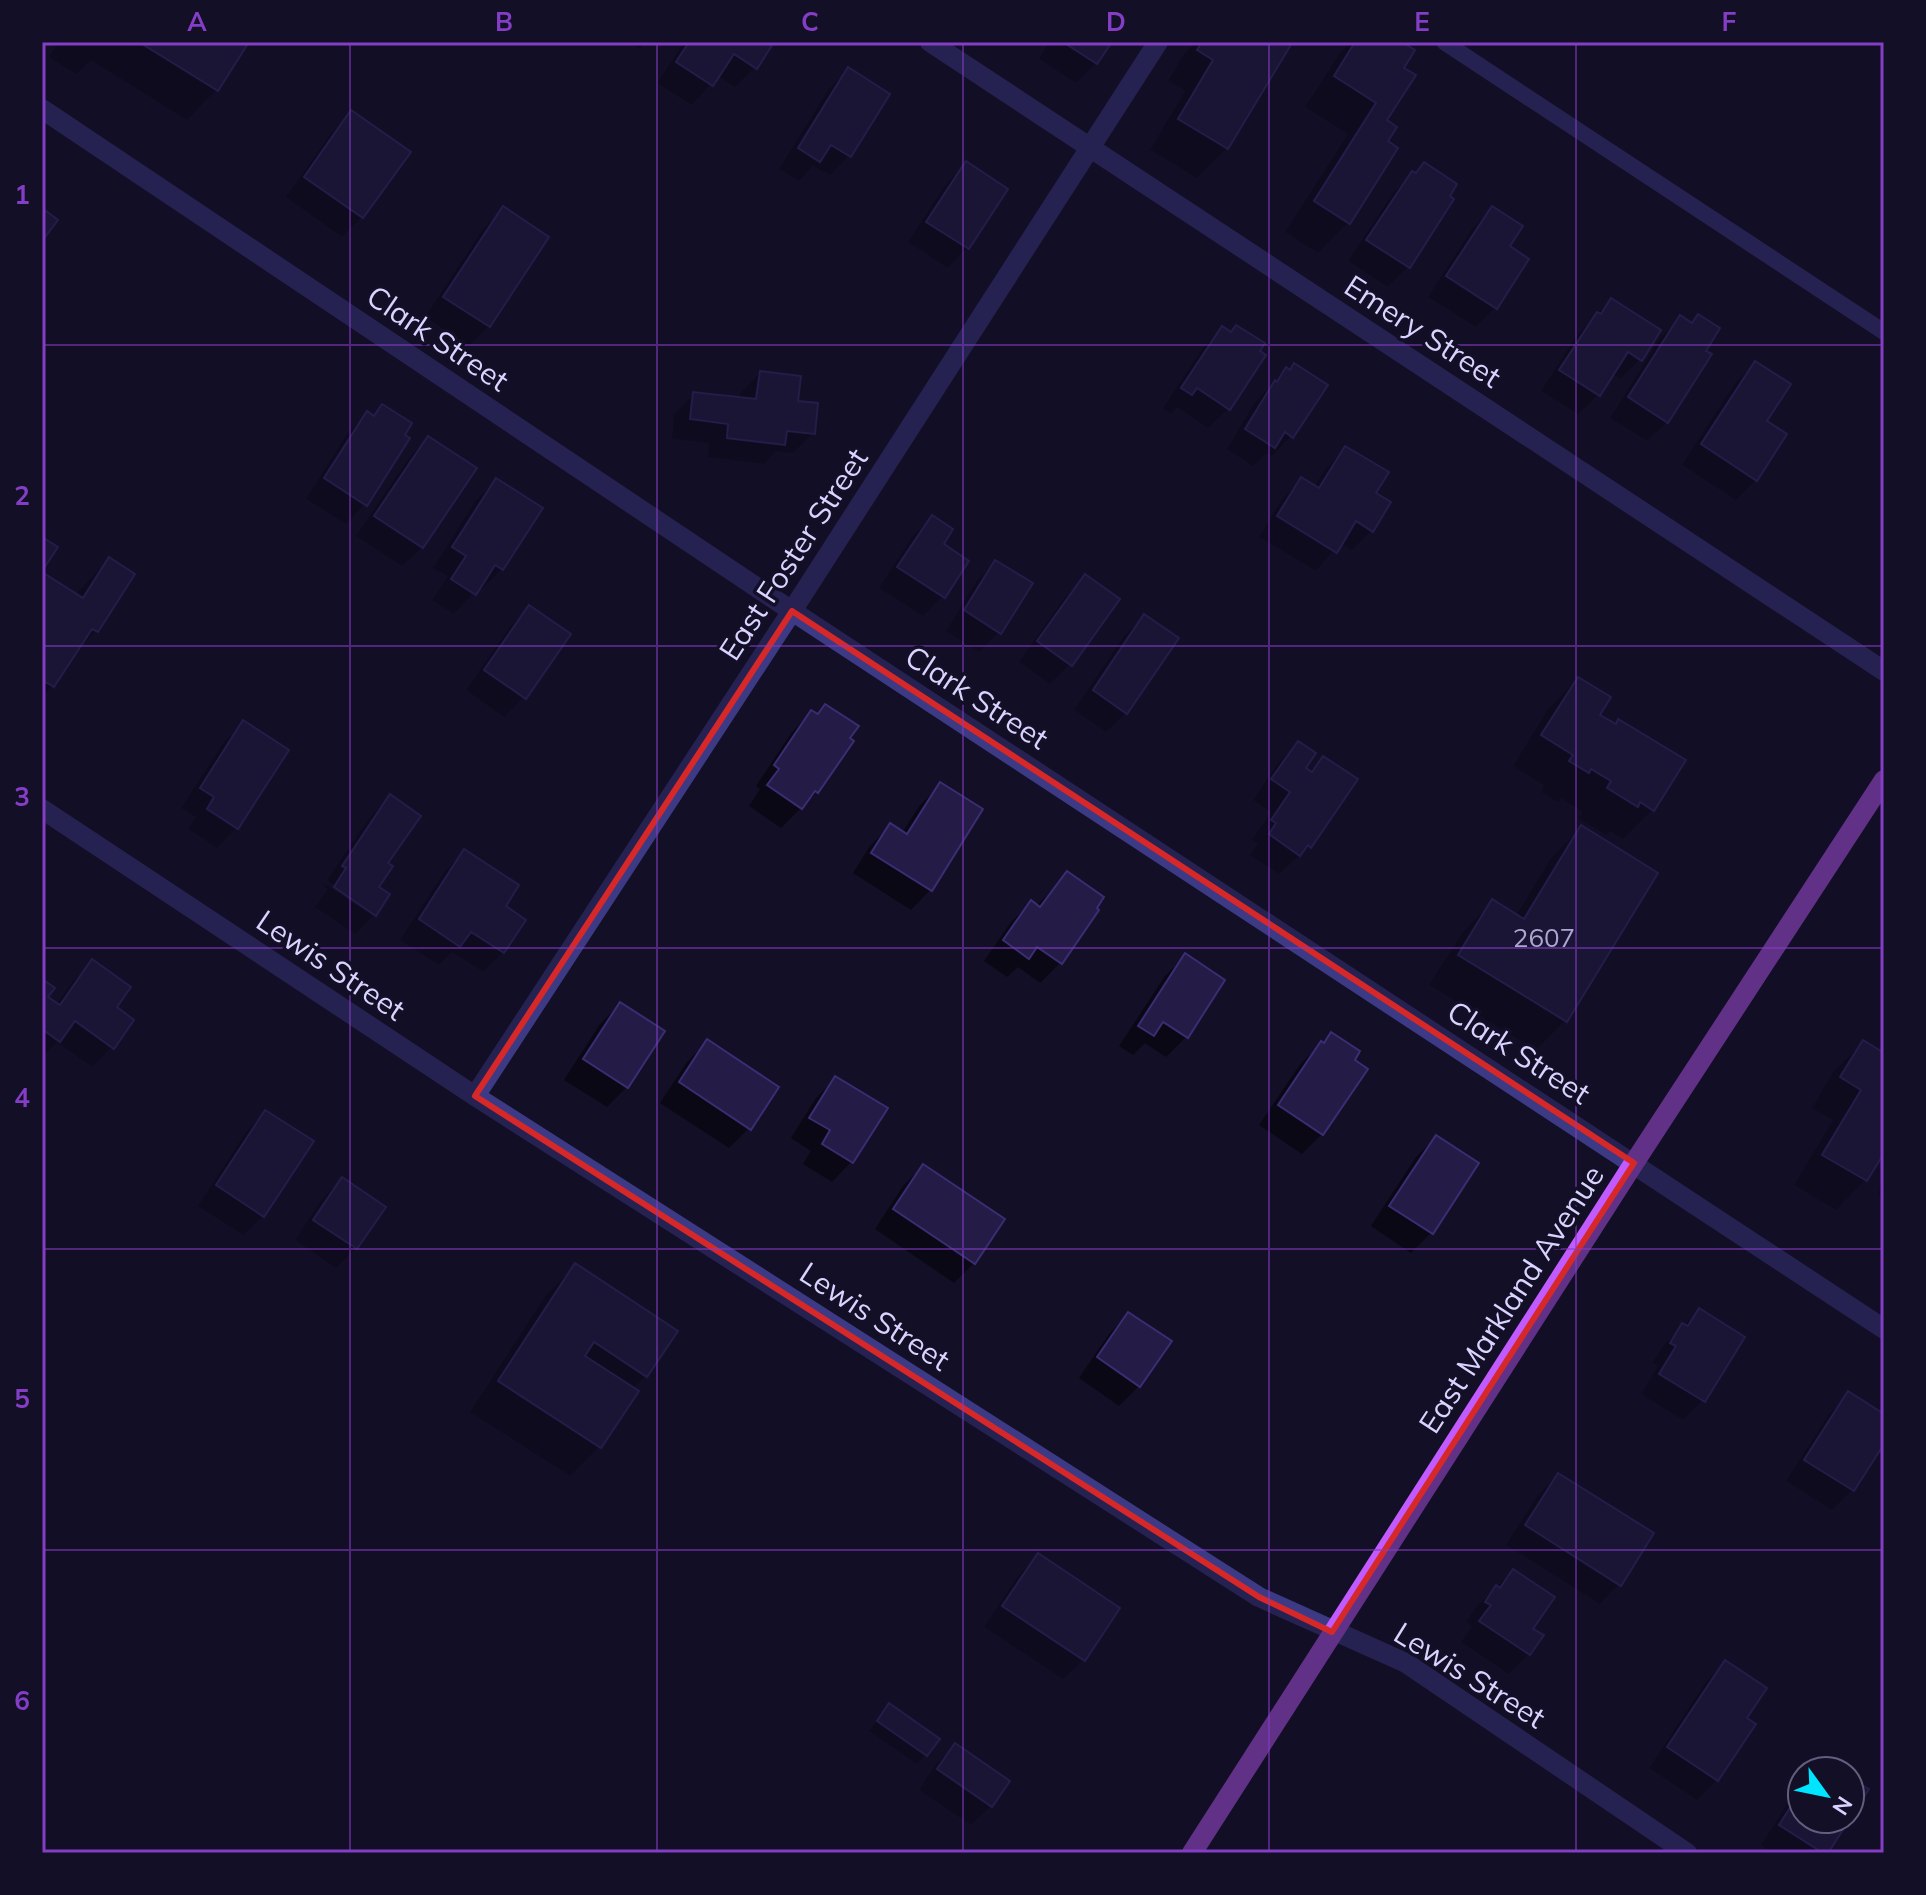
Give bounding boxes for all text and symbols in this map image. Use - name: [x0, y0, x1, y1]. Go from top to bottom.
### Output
- text: A: [187, 5, 207, 38]
- text: B: [495, 5, 513, 38]
- text: C: [801, 5, 819, 38]
- text: D: [1106, 5, 1126, 38]
- text: E: [1414, 5, 1430, 38]
- text: F: [1722, 5, 1737, 38]
- text: 1: [14, 178, 30, 211]
- street label: Emery Street: [1338, 266, 1508, 396]
- street label: Clark Street: [360, 277, 516, 399]
- street label: East Foster Street: [710, 441, 876, 667]
- text: 2: [14, 479, 30, 512]
- street label: Clark Street: [898, 637, 1056, 757]
- text: 3: [14, 780, 30, 813]
- street label: Lewis Street: [249, 901, 413, 1029]
- house number: 2607: [1513, 921, 1575, 954]
- street label: Clark Street: [1440, 992, 1598, 1112]
- text: 4: [14, 1081, 30, 1114]
- street label: East Markland Avenue: [1410, 1158, 1612, 1440]
- street label: Lewis Street: [793, 1253, 957, 1379]
- text: 5: [14, 1382, 30, 1415]
- street label: Lewis Street: [1387, 1614, 1553, 1736]
- text: 6: [14, 1684, 30, 1717]
- north arrow: [1786, 1755, 1866, 1835]
- text: N: [1827, 1791, 1859, 1820]

